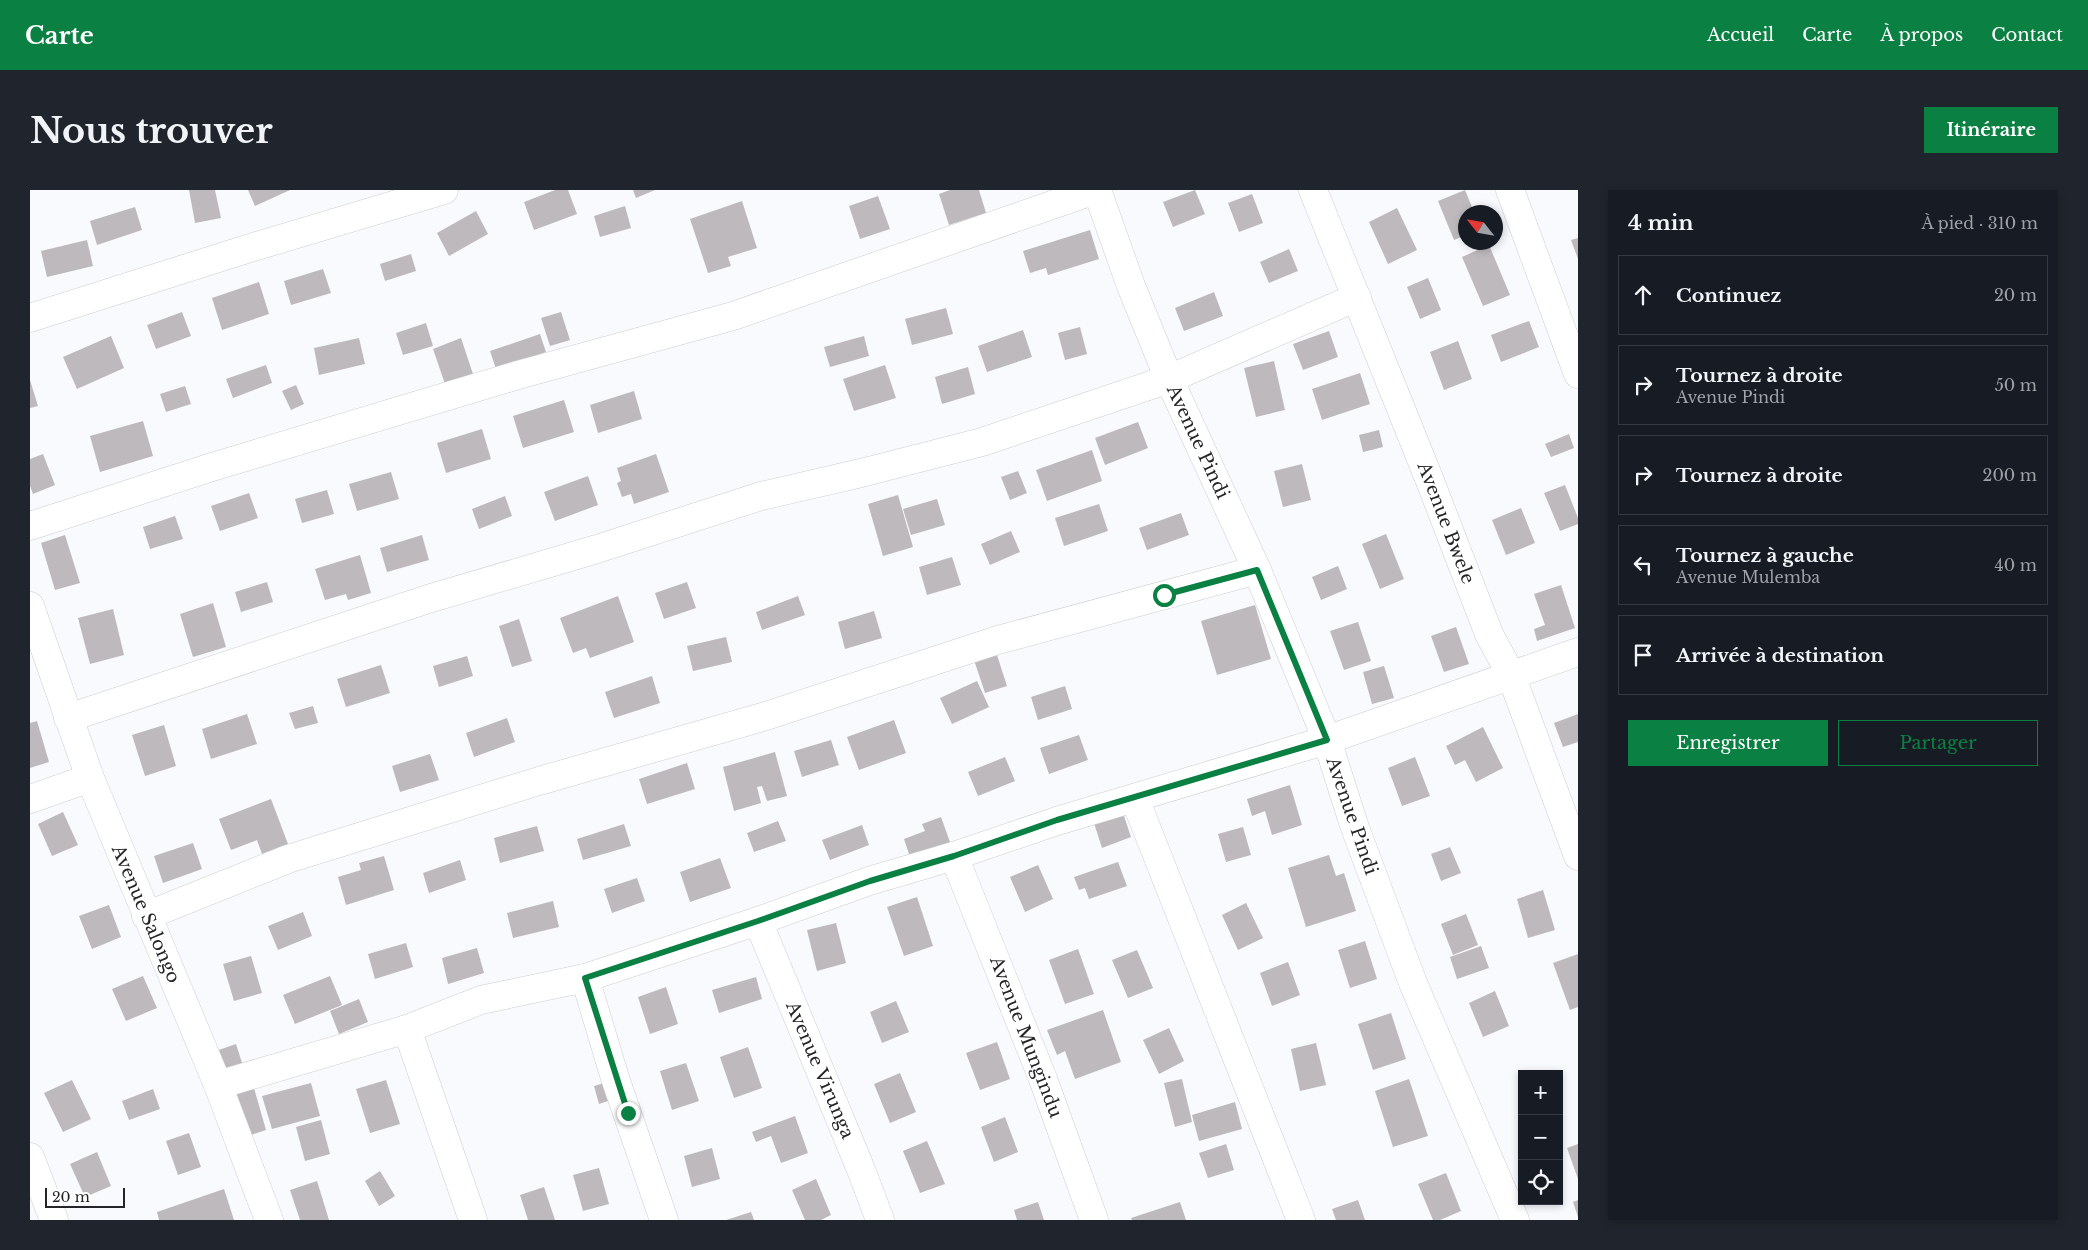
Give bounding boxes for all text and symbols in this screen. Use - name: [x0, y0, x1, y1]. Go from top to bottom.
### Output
- text: Carte: [25, 21, 94, 50]
- text: Accueil: [1707, 24, 1774, 46]
- text: Carte: [1802, 24, 1852, 46]
- text: À propos: [1880, 24, 1963, 46]
- text: Contact: [1991, 24, 2063, 46]
- button: Itinéraire: [1924, 107, 2058, 153]
- text: Nous trouver: [30, 109, 273, 152]
- north arrow: [1458, 205, 1503, 250]
- text: 4 min: [1628, 210, 1694, 236]
- text: À pied · 310 m: [1922, 213, 2038, 233]
- icon: ahead: [1629, 281, 1657, 309]
- text: Continuez: [1676, 284, 1781, 307]
- text: 20 m: [1994, 285, 2037, 305]
- text: Tournez à droite: [1676, 364, 1843, 387]
- icon: right: [1629, 371, 1657, 399]
- text: 50 m: [1995, 375, 2037, 395]
- street label: Avenue Pindi: [1162, 381, 1234, 502]
- text: Avenue Pindi: [1676, 387, 1785, 407]
- street label: Avenue Bwele: [1412, 458, 1479, 587]
- icon: right: [1629, 461, 1657, 489]
- text: Tournez à droite: [1676, 464, 1843, 487]
- text: 200 m: [1983, 465, 2037, 485]
- text: Tournez à gauche: [1676, 544, 1854, 567]
- icon: left: [1629, 551, 1657, 579]
- text: 40 m: [1994, 555, 2037, 575]
- text: Avenue Mulemba: [1676, 567, 1820, 587]
- route start: [1153, 584, 1176, 607]
- icon: arrive: [1629, 641, 1657, 669]
- text: Arrivée à destination: [1676, 644, 1884, 667]
- button: Enregistrer: [1628, 720, 1828, 766]
- button: Partager: [1838, 720, 2038, 766]
- street label: Avenue Pindi: [1321, 753, 1382, 878]
- street label: Avenue Salongo: [107, 841, 185, 986]
- street label: Avenue Mungindu: [985, 952, 1067, 1121]
- street label: Avenue Virunga: [781, 997, 859, 1142]
- map controls: [1518, 1070, 1563, 1205]
- button: +: [1518, 1070, 1563, 1115]
- route end: [617, 1102, 640, 1125]
- button: −: [1518, 1115, 1563, 1160]
- button: locate: [1518, 1160, 1563, 1205]
- scale bar: [45, 1185, 125, 1208]
- text: 20 m: [52, 1188, 90, 1206]

